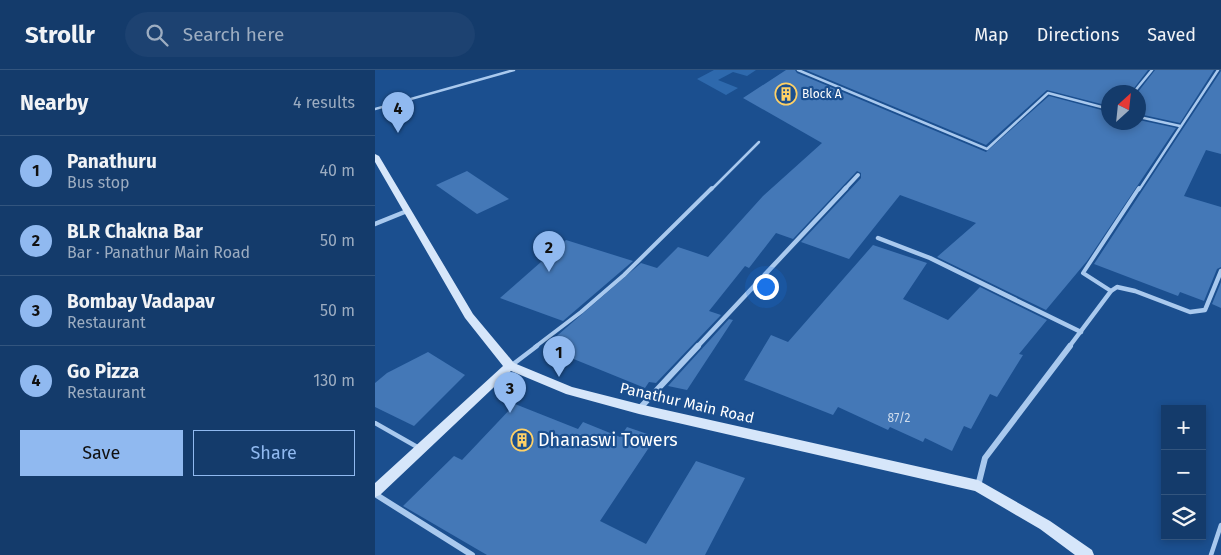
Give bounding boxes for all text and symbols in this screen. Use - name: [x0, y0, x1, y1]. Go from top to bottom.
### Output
- search box: [125, 12, 475, 57]
- text: Strollr: [25, 21, 95, 49]
- icon: search: [143, 21, 171, 49]
- text: Search here: [183, 23, 284, 46]
- text: Map: [974, 24, 1009, 46]
- text: Directions: [1037, 24, 1119, 46]
- text: Saved: [1147, 24, 1196, 46]
- building icon: Block A: [774, 82, 798, 106]
- north arrow: [1101, 85, 1146, 130]
- place label: Block A: [802, 87, 842, 101]
- text: Nearby: [20, 90, 88, 116]
- pin: 4: [382, 92, 414, 133]
- text: 4 results: [293, 93, 355, 112]
- text: Panathuru: [67, 150, 157, 173]
- text: 1: [32, 161, 40, 180]
- text: 40 m: [320, 161, 355, 180]
- text: Bus stop: [67, 173, 130, 192]
- text: BLR Chakna Bar: [67, 220, 203, 243]
- text: 2: [32, 231, 40, 250]
- text: 50 m: [320, 231, 355, 250]
- pin: 2: [533, 231, 565, 272]
- text: Bar · Panathur Main Road: [67, 243, 250, 262]
- your location: [753, 274, 779, 300]
- text: Bombay Vadapav: [67, 290, 215, 313]
- text: 3: [32, 301, 40, 320]
- text: 50 m: [320, 301, 355, 320]
- text: Restaurant: [67, 313, 146, 332]
- pin: 1: [543, 336, 575, 377]
- text: Go Pizza: [67, 360, 139, 383]
- text: 4: [31, 371, 41, 390]
- text: 130 m: [313, 371, 355, 390]
- pin: 3: [494, 372, 526, 413]
- street label: Panathur Main Road: [618, 379, 756, 427]
- text: Restaurant: [67, 383, 146, 402]
- map controls: [1161, 405, 1206, 540]
- button: +: [1161, 405, 1206, 450]
- house number: 87/2: [888, 411, 911, 425]
- building icon: Dhanaswi Towers: [510, 428, 534, 452]
- place label: Dhanaswi Towers: [538, 429, 678, 451]
- button: Save: [20, 430, 183, 476]
- button: Share: [193, 430, 355, 476]
- button: −: [1161, 450, 1206, 495]
- button: layers: [1161, 495, 1206, 540]

